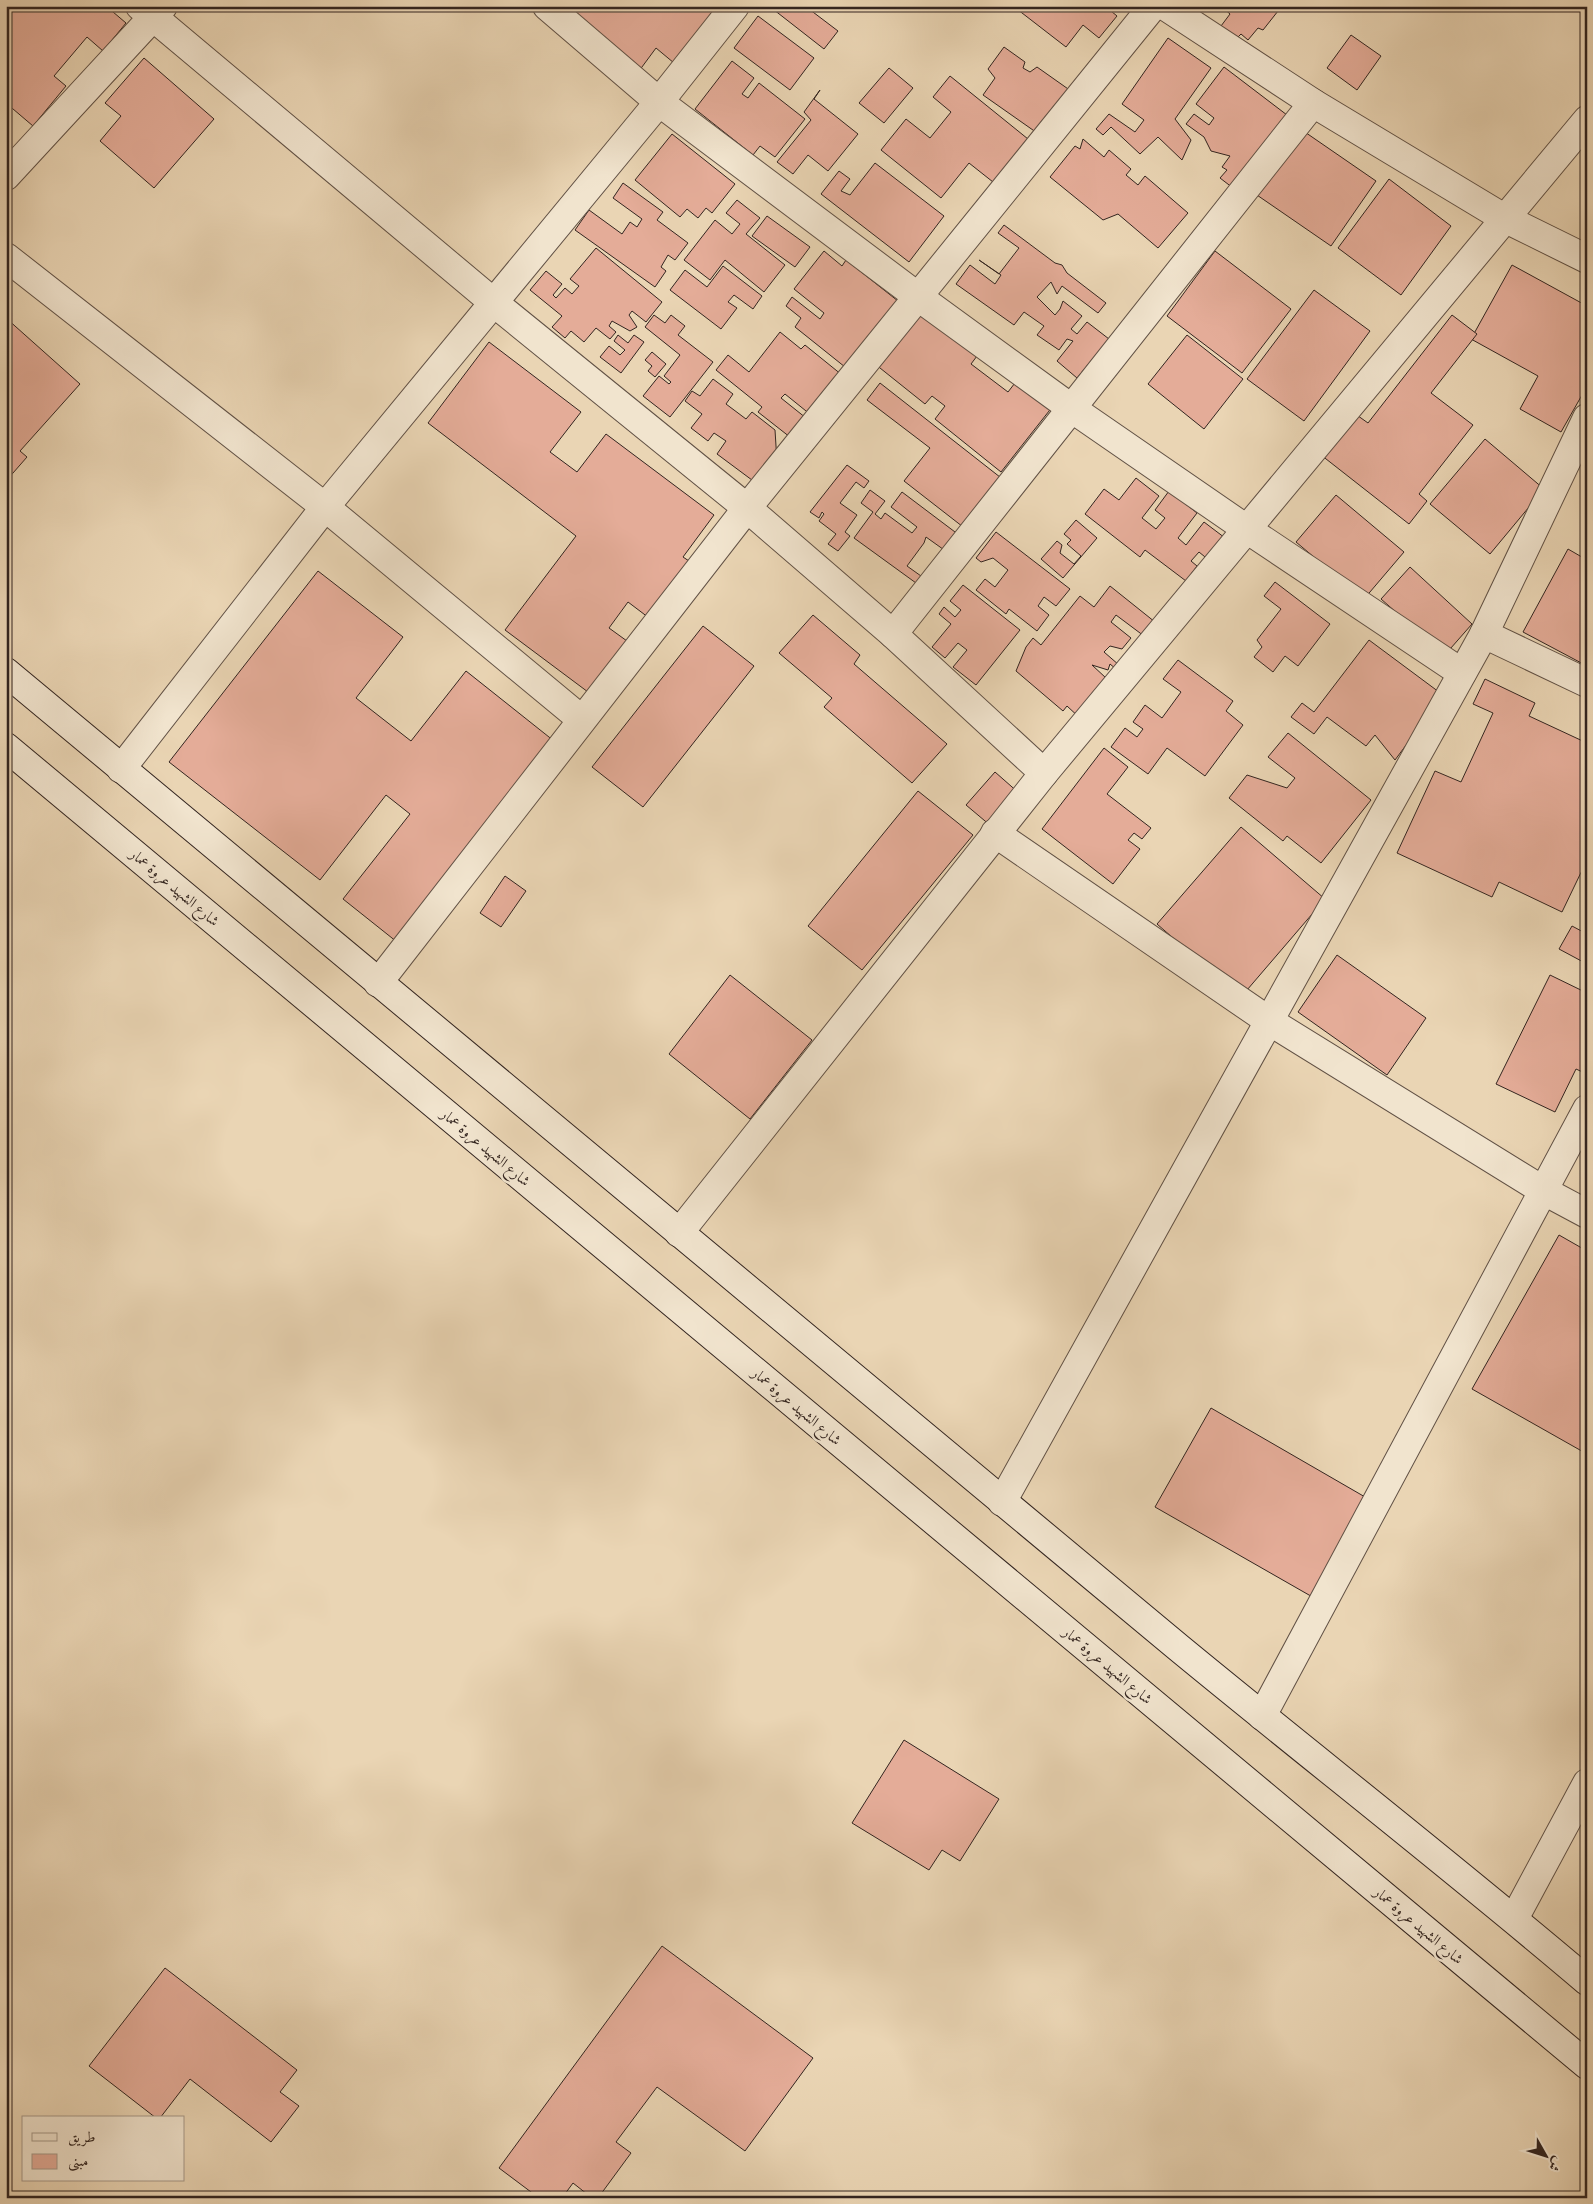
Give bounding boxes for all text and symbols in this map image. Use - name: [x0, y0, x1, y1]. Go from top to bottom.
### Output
- street label: شارع الشهيد عروة عمار: [122, 842, 224, 933]
- street label: شارع الشهيد عروة عمار: [433, 1102, 535, 1193]
- street label: شارع الشهيد عروة عمار: [744, 1361, 846, 1452]
- street label: شارع الشهيد عروة عمار: [1055, 1620, 1157, 1711]
- street label: شارع الشهيد عروة عمار: [1366, 1880, 1468, 1971]
- legend: [22, 2116, 185, 2182]
- text: طريق: [68, 2126, 95, 2147]
- north arrow: [1520, 2132, 1570, 2182]
- text: مبنى: [68, 2150, 88, 2172]
- text: ش: [1544, 2152, 1568, 2176]

